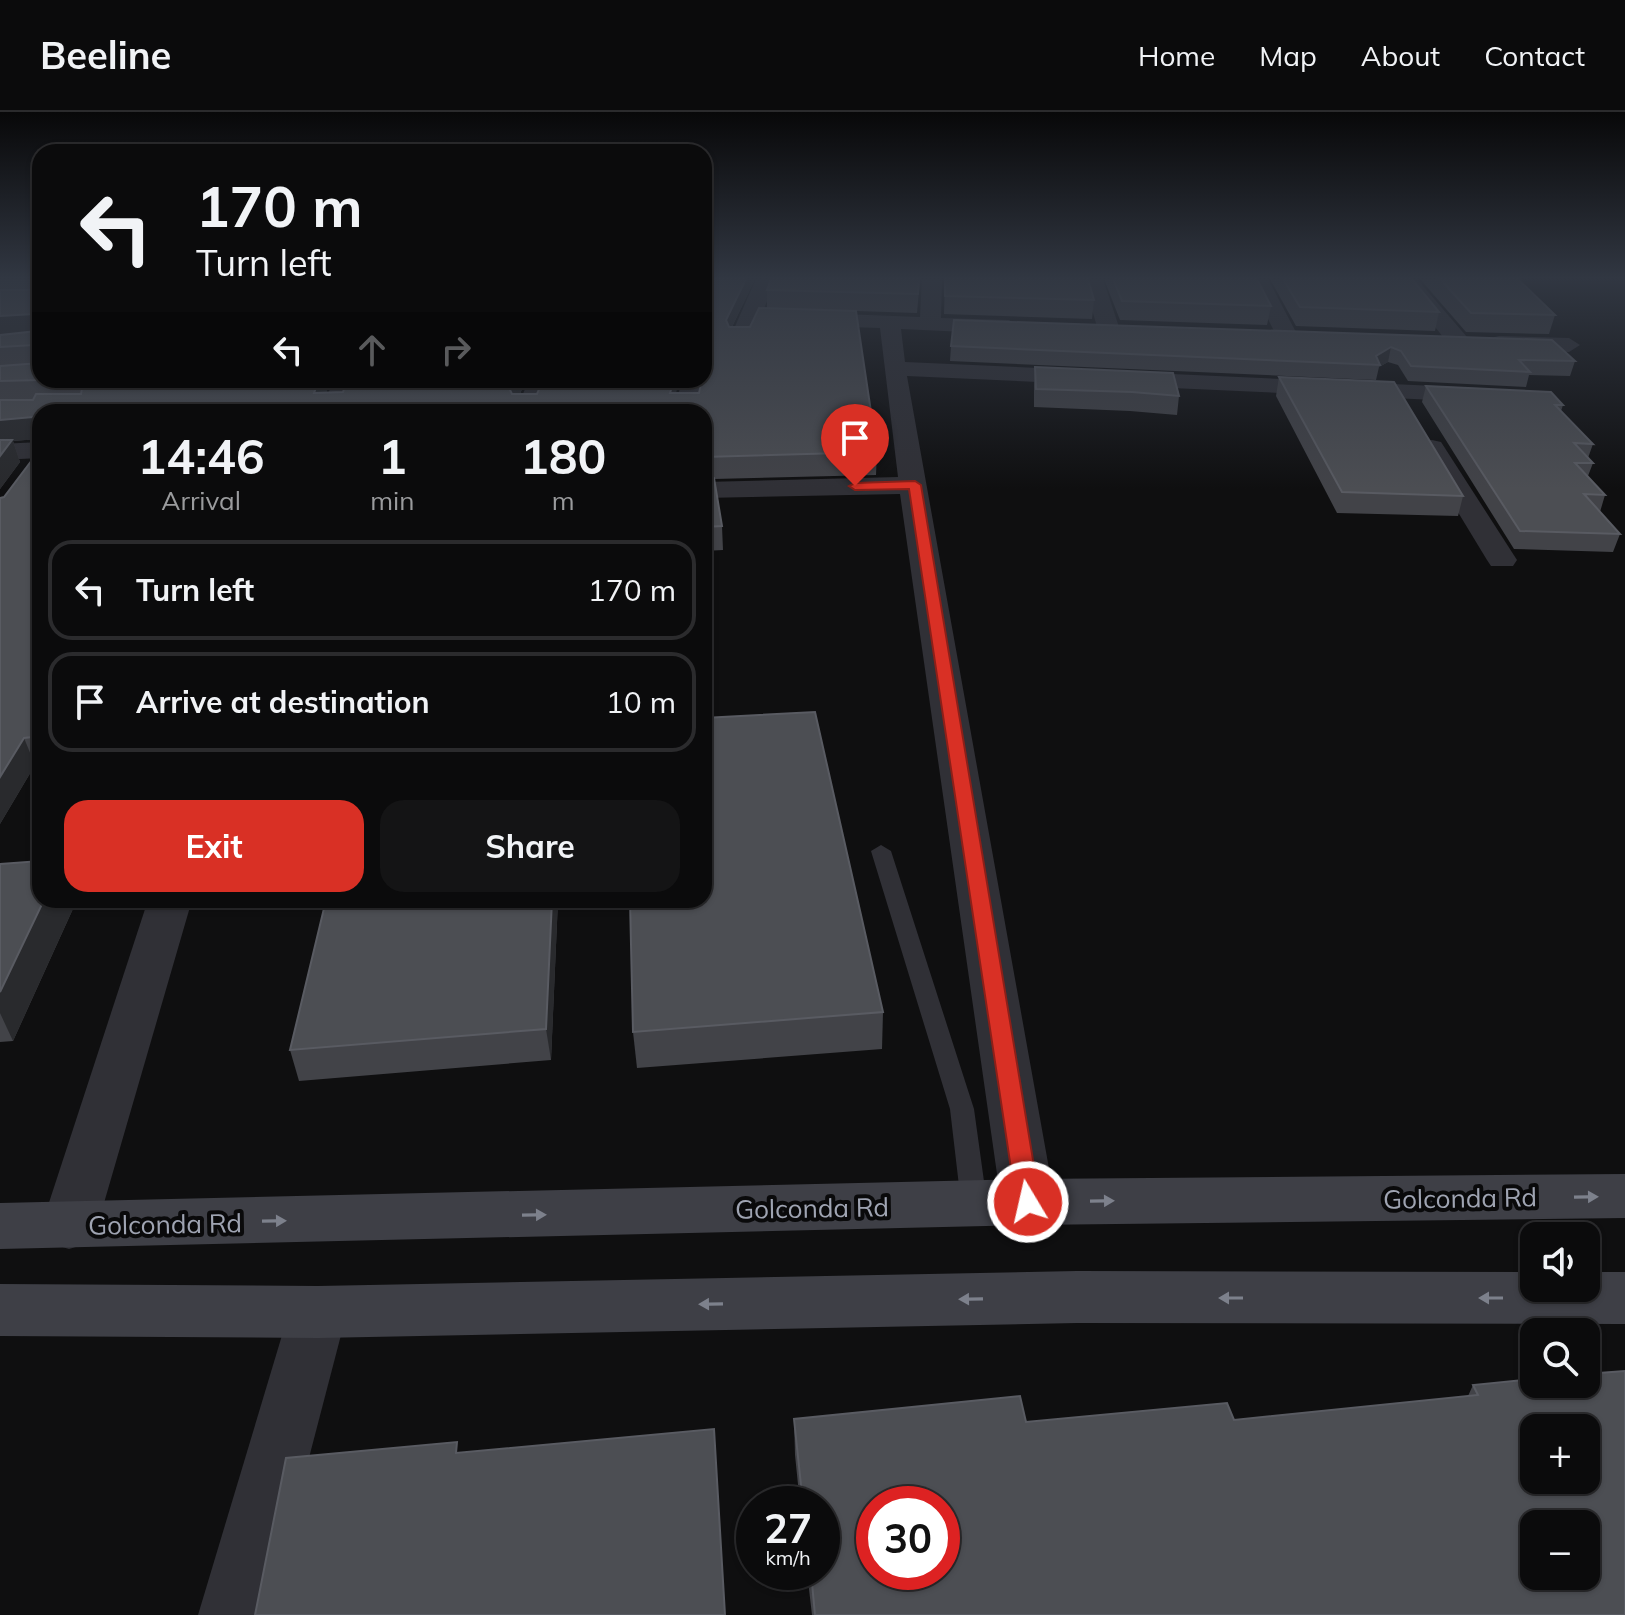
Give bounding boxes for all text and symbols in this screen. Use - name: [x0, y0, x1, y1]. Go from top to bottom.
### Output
- text: Beeline: [40, 31, 171, 79]
- text: Home: [1138, 38, 1215, 73]
- text: Map: [1259, 38, 1317, 73]
- text: About: [1361, 38, 1440, 73]
- text: Contact: [1484, 38, 1585, 73]
- text: 170 m: [196, 171, 363, 241]
- icon: left: [64, 176, 168, 280]
- text: Turn left: [196, 240, 332, 285]
- icon: left: [266, 328, 310, 372]
- icon: ahead: [350, 328, 394, 372]
- icon: right: [434, 328, 478, 372]
- pin: [821, 404, 889, 486]
- icon: arrive: [833, 416, 877, 460]
- text: 14:46: [138, 426, 265, 486]
- text: 1: [378, 426, 407, 486]
- text: 180: [520, 426, 606, 486]
- text: Arrival: [161, 484, 241, 517]
- text: min: [370, 484, 414, 517]
- text: m: [552, 484, 575, 517]
- icon: left: [68, 568, 112, 612]
- text: Turn left: [136, 571, 254, 609]
- text: 170 m: [588, 571, 676, 609]
- icon: arrive: [68, 680, 112, 724]
- text: Arrive at destination: [136, 683, 430, 721]
- text: 10 m: [606, 683, 676, 721]
- button: Exit: [64, 800, 364, 892]
- button: Share: [380, 800, 680, 892]
- position arrow: [986, 1160, 1070, 1244]
- street label: Golconda Rd: [1383, 1180, 1537, 1216]
- street label: Golconda Rd: [735, 1190, 889, 1226]
- one-way arrow: [1574, 1190, 1599, 1203]
- one-way arrow: [1090, 1195, 1115, 1207]
- street label: Golconda Rd: [88, 1206, 242, 1242]
- one-way arrow: [522, 1208, 547, 1221]
- one-way arrow: [262, 1215, 287, 1228]
- map controls: [1520, 1222, 1600, 1590]
- button: sound: [1520, 1222, 1600, 1302]
- one-way arrow: [1218, 1292, 1243, 1304]
- one-way arrow: [1478, 1292, 1503, 1304]
- one-way arrow: [958, 1293, 983, 1306]
- one-way arrow: [698, 1298, 723, 1311]
- button: search: [1520, 1318, 1600, 1398]
- button: +: [1520, 1414, 1600, 1494]
- speed limit sign: 30: [856, 1486, 960, 1590]
- text: 27: [764, 1503, 812, 1553]
- button: −: [1520, 1510, 1600, 1590]
- text: km/h: [765, 1545, 811, 1570]

